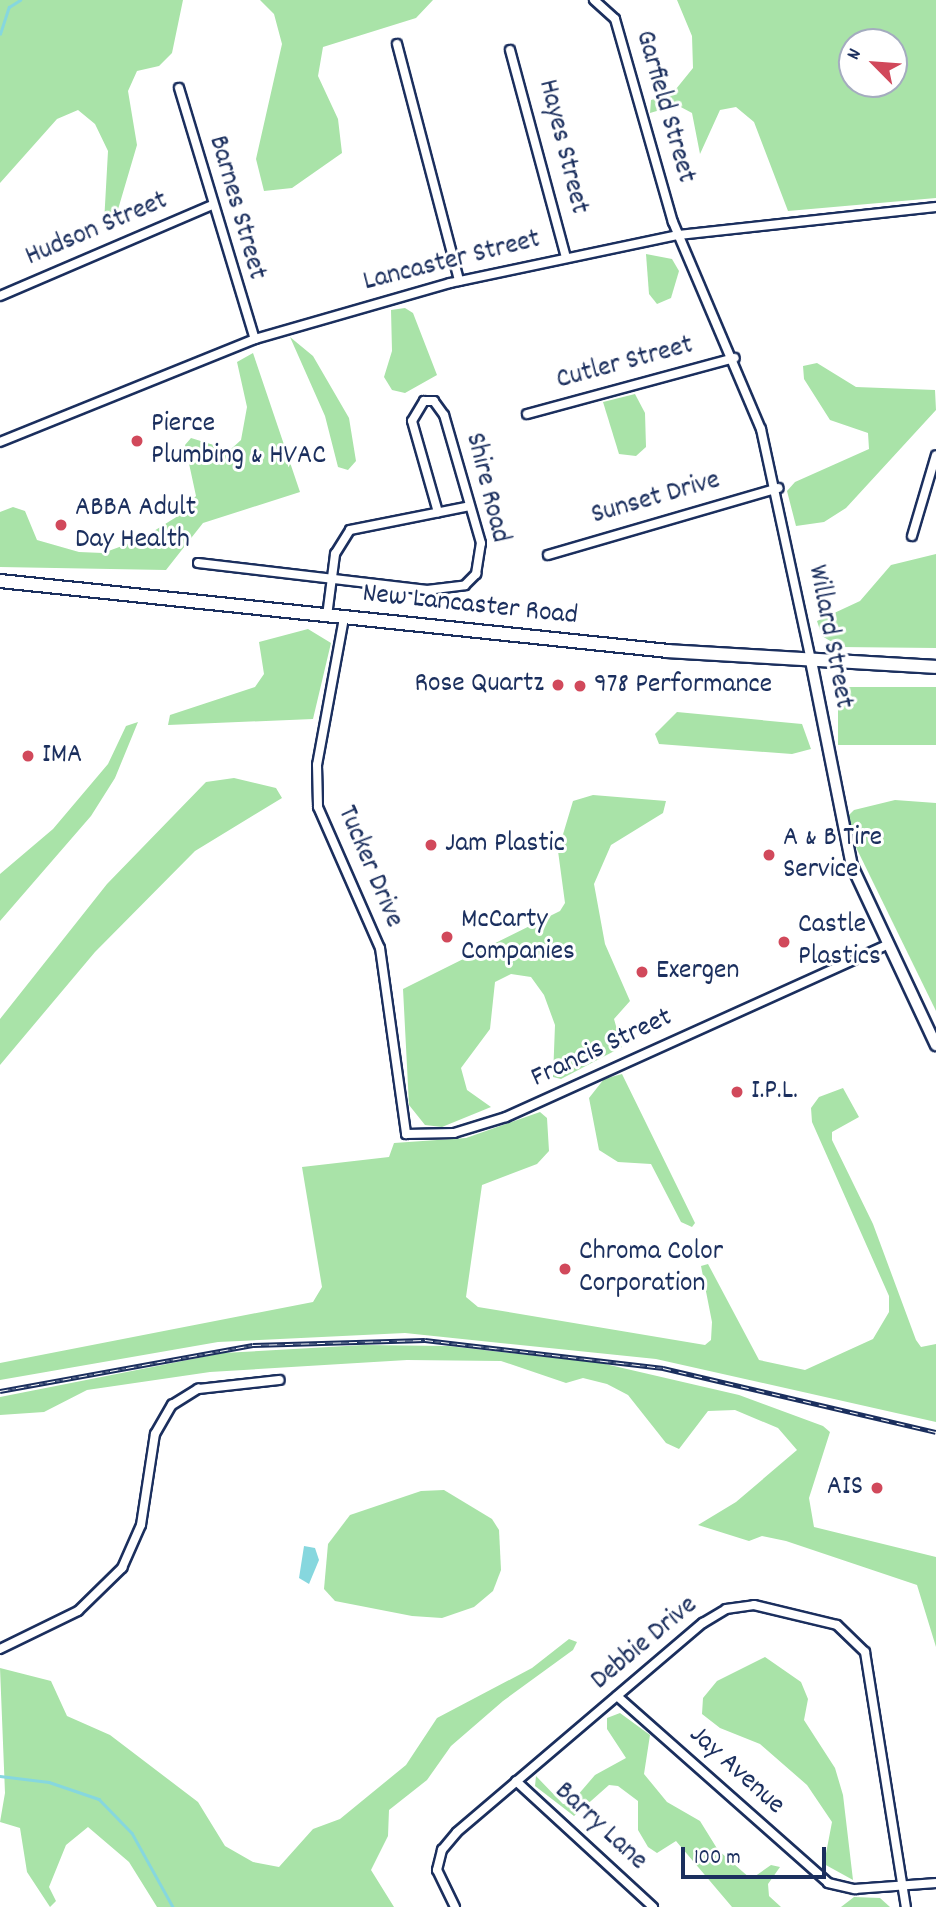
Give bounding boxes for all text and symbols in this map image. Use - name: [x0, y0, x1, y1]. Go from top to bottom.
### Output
- street label: Garfield Street: [626, 27, 702, 187]
- north arrow: [838, 28, 908, 98]
- text: N: [841, 45, 870, 65]
- street label: Hayes Street: [529, 76, 595, 218]
- street label: Barnes Street: [199, 132, 273, 284]
- street label: Hudson Street: [21, 185, 173, 275]
- street label: Lancaster Street: [360, 224, 544, 300]
- street label: Cutler Street: [553, 330, 697, 398]
- place label: Pierce Plumbing & HVAC: [151, 408, 326, 474]
- street label: Shire Road: [456, 430, 516, 546]
- marker: Pierce Plumbing & HVAC: [129, 433, 145, 449]
- street label: Sunset Drive: [588, 465, 724, 533]
- place label: ABBA Adult Day Health: [75, 492, 196, 558]
- marker: ABBA Adult Day Health: [53, 517, 69, 533]
- street label: Willard Street: [799, 562, 859, 712]
- street label: New Lancaster Road: [361, 578, 579, 634]
- place label: Rose Quartz: [415, 668, 544, 702]
- place label: 978 Performance: [594, 669, 772, 703]
- marker: Rose Quartz: [550, 677, 566, 693]
- marker: 978 Performance: [572, 678, 588, 694]
- place label: IMA: [42, 739, 82, 773]
- marker: IMA: [20, 748, 36, 764]
- street label: Tucker Drive: [328, 801, 410, 933]
- place label: A & B Tire Service: [783, 822, 882, 888]
- place label: Jam Plastic: [445, 828, 565, 862]
- marker: Jam Plastic: [423, 837, 439, 853]
- marker: A & B Tire Service: [761, 847, 777, 863]
- place label: McCarty Companies: [461, 904, 575, 970]
- place label: Castle Plastics: [798, 909, 881, 975]
- marker: McCarty Companies: [439, 929, 455, 945]
- marker: Castle Plastics: [776, 934, 792, 950]
- place label: Exergen: [656, 955, 739, 989]
- marker: Exergen: [634, 964, 650, 980]
- street label: Francis Street: [526, 1002, 678, 1096]
- place label: I.P.L.: [751, 1075, 798, 1109]
- marker: I.P.L.: [729, 1084, 745, 1100]
- place label: Chroma Color Corporation: [579, 1236, 723, 1302]
- marker: Chroma Color Corporation: [557, 1261, 573, 1277]
- place label: AIS: [827, 1471, 863, 1505]
- marker: AIS: [869, 1480, 885, 1496]
- street label: Debbie Drive: [585, 1590, 705, 1698]
- street label: Jay Avenue: [681, 1719, 791, 1823]
- street label: Barry Lane: [547, 1776, 653, 1878]
- scale bar: [684, 1834, 829, 1878]
- text: 100 m: [694, 1844, 741, 1874]

